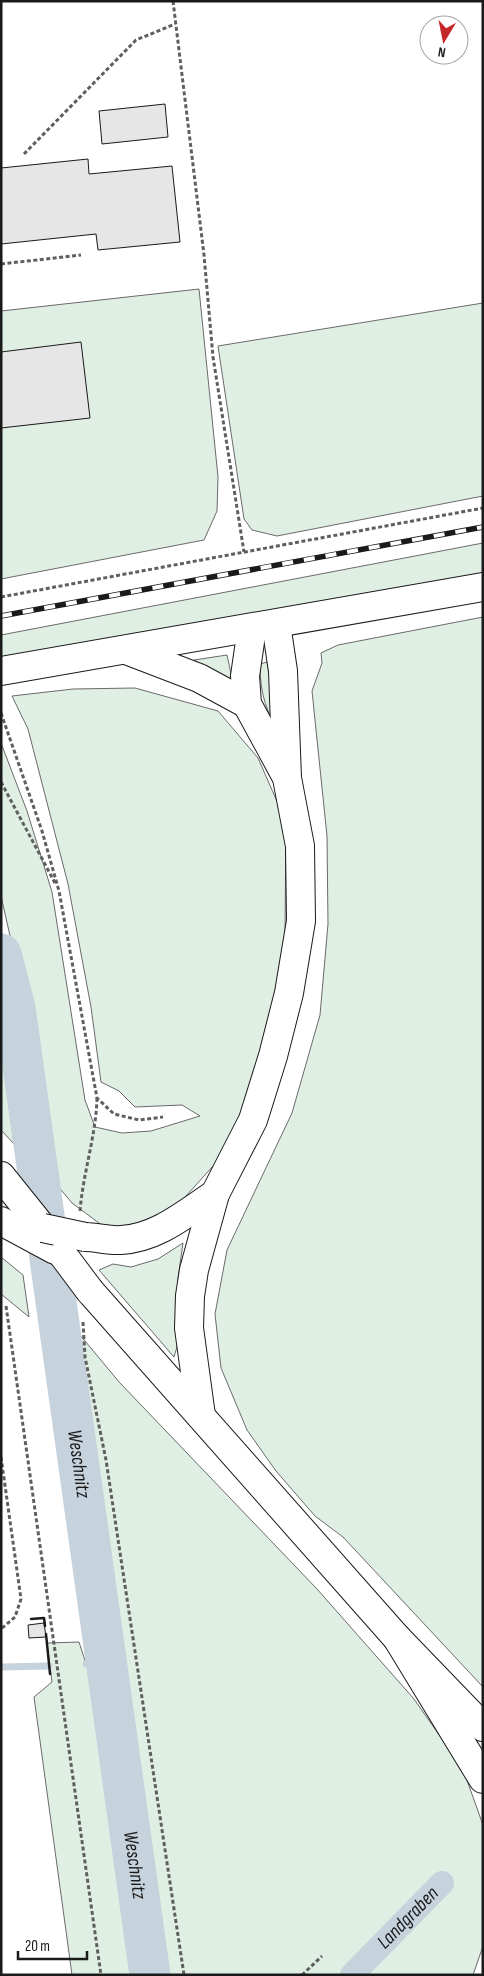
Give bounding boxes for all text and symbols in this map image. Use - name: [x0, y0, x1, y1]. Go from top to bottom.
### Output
- north arrow: [419, 15, 469, 65]
- text: N: [437, 43, 447, 61]
- water label: Weschnitz: [62, 1428, 95, 1500]
- water label: Weschnitz: [118, 1829, 151, 1902]
- water label: Landgraben: [372, 1882, 444, 1954]
- scale bar: [18, 1928, 86, 1960]
- text: 20 m: [25, 1937, 50, 1956]

